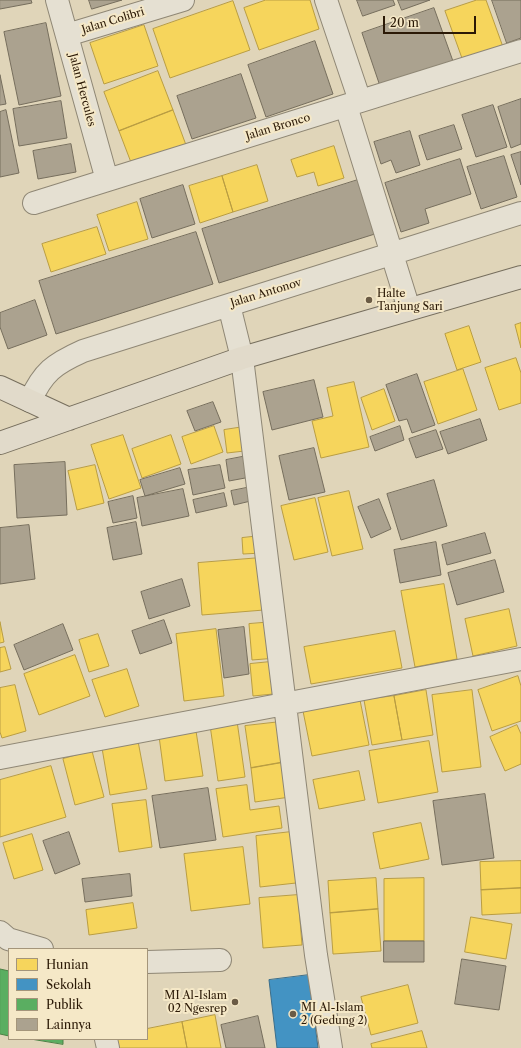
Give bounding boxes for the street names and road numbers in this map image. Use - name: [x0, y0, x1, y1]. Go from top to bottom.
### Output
- street label: Jalan Colibri: [80, 5, 146, 37]
- street label: Jalan Hercules: [66, 52, 98, 128]
- street label: Jalan Bronco: [244, 111, 312, 143]
- street label: Jalan Antonov: [229, 276, 303, 310]

